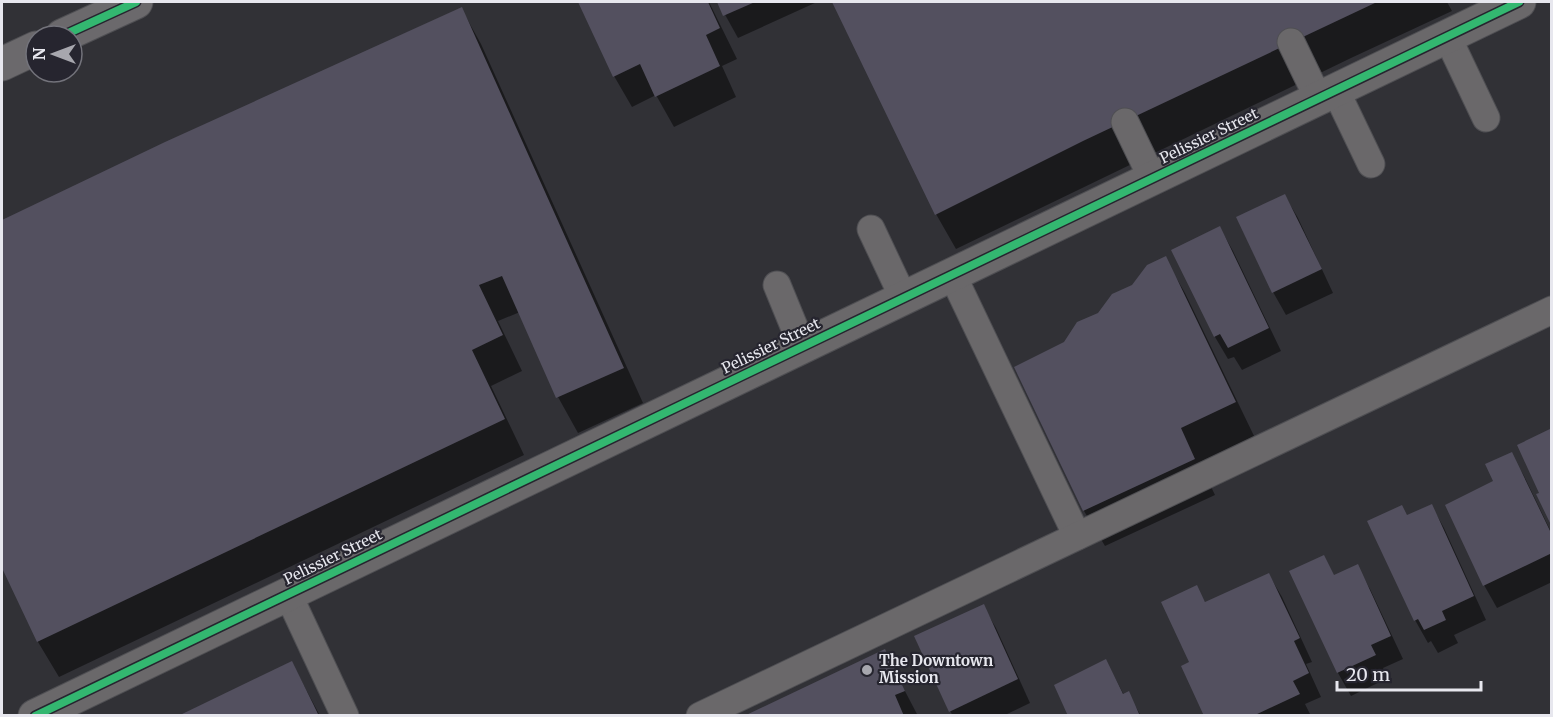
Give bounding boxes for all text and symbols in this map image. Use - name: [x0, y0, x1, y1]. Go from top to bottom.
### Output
- north arrow: [24, 24, 84, 84]
- text: N: [29, 47, 49, 60]
- street label: Pelissier Street: [1156, 103, 1261, 168]
- street label: Pelissier Street: [718, 313, 823, 378]
- street label: Pelissier Street: [280, 524, 385, 589]
- place label: The Downtown Mission: [879, 651, 993, 687]
- scale bar: [1337, 654, 1481, 692]
- marker: The Downtown Mission: [860, 663, 874, 677]
- text: 20 m: [1346, 663, 1390, 686]

